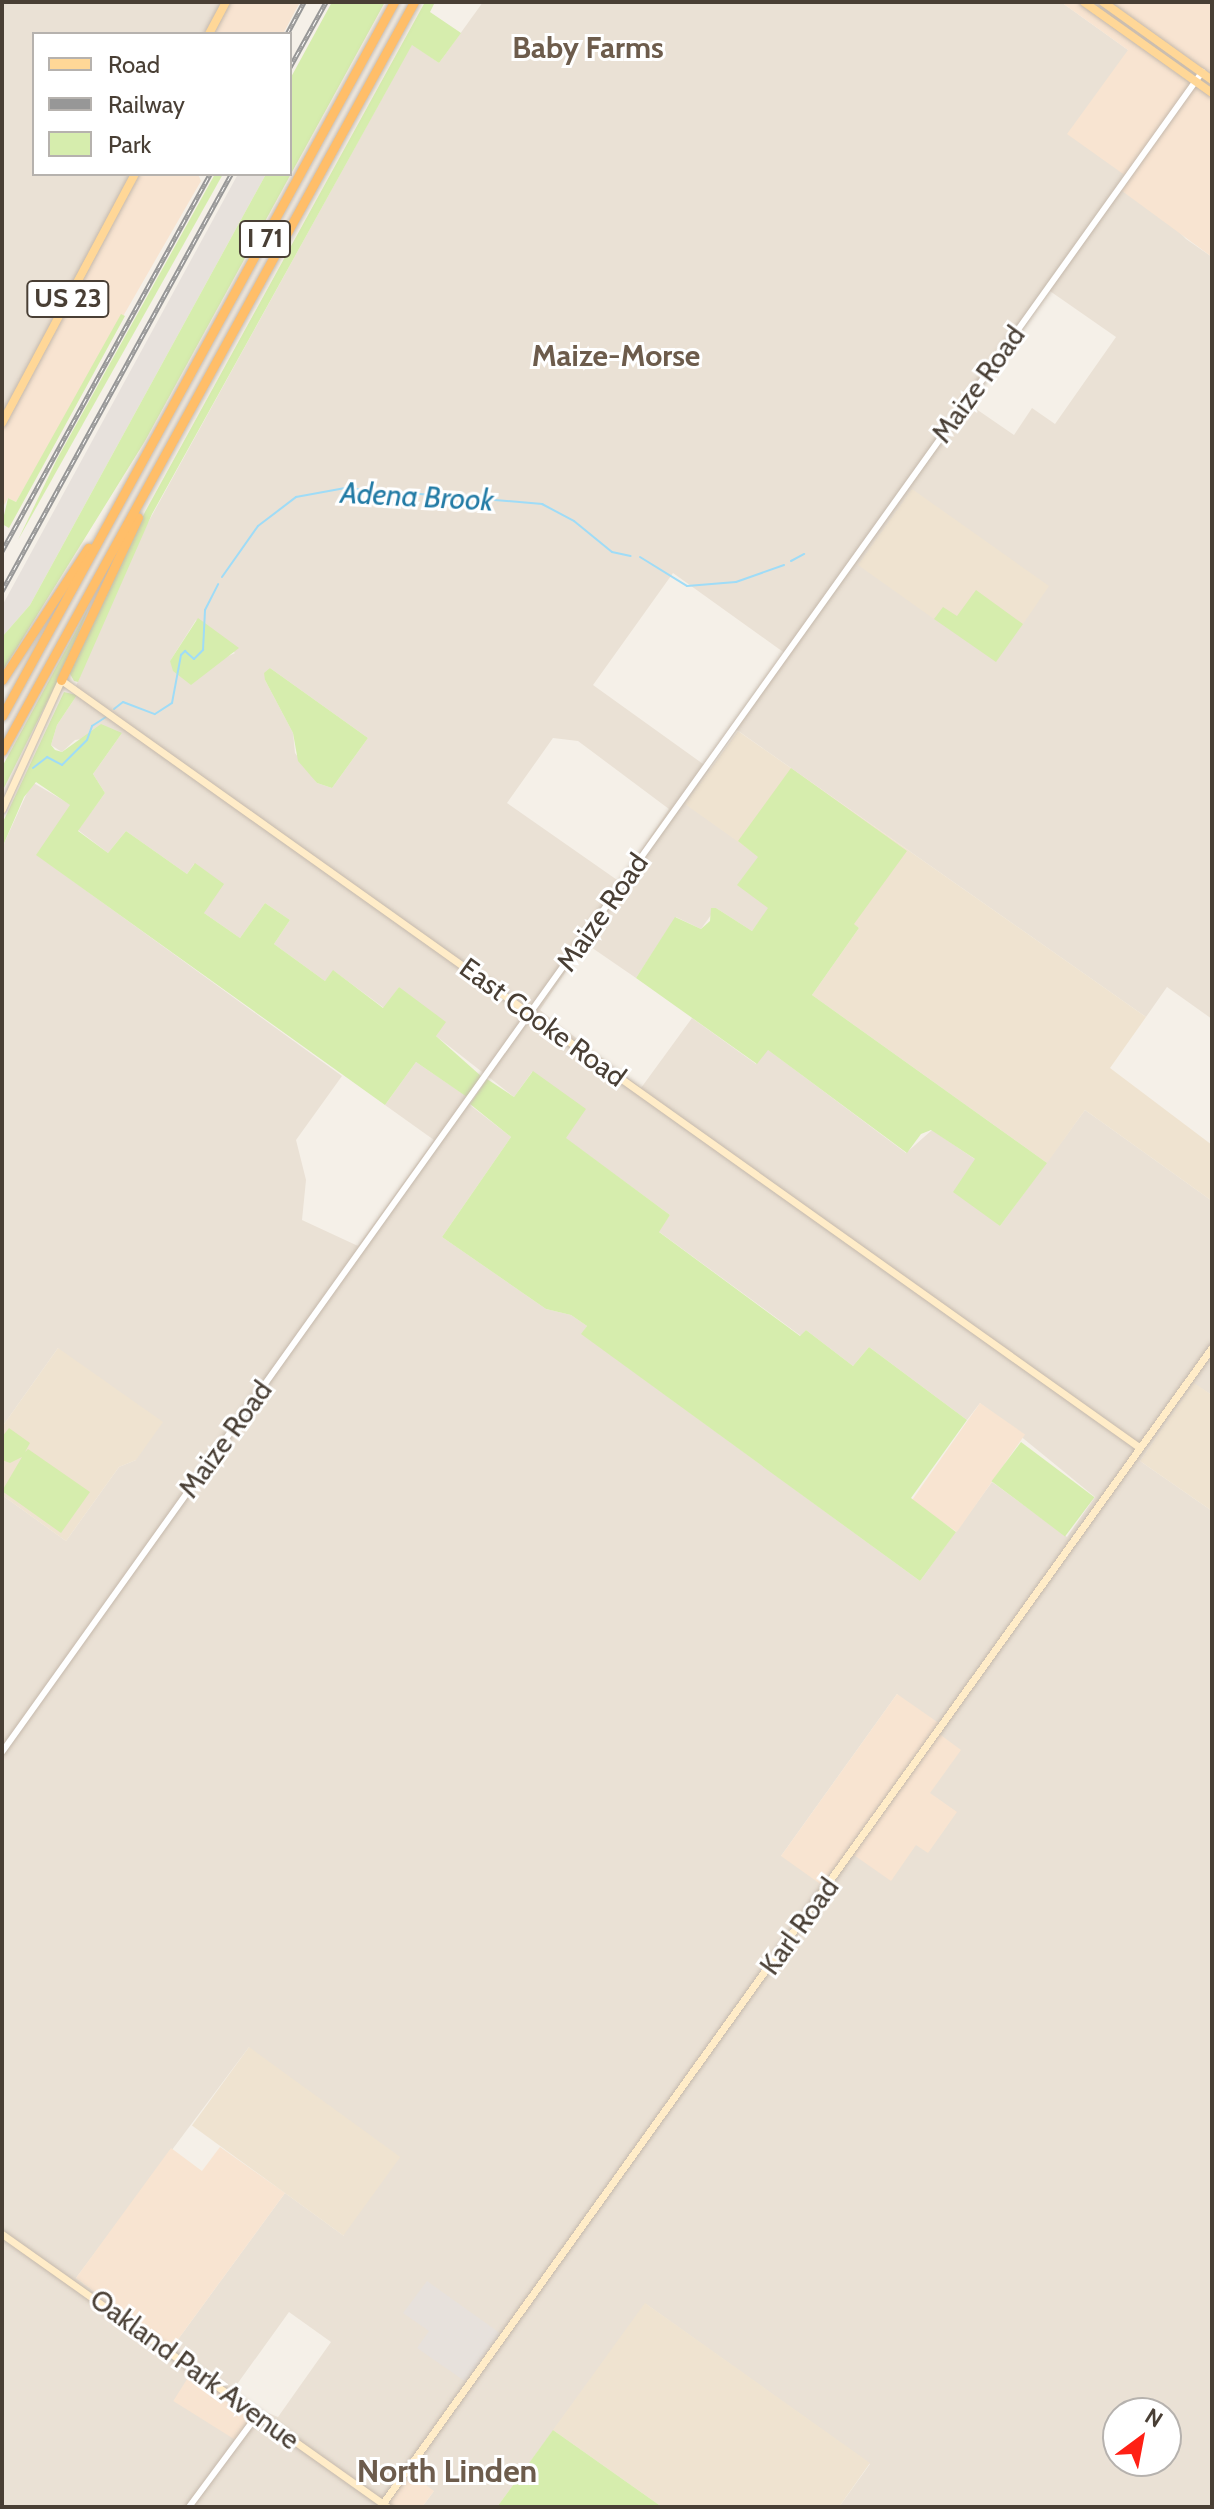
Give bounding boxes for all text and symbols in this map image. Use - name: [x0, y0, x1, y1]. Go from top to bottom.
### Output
- district label: Baby Farms: [512, 30, 664, 66]
- legend: [32, 32, 292, 176]
- text: Road: [108, 50, 160, 79]
- text: Railway: [108, 90, 185, 119]
- text: Park: [108, 130, 151, 159]
- road number: I 71: [237, 217, 293, 261]
- road number: US 23: [26, 277, 110, 321]
- street label: Maize Road: [924, 319, 1032, 449]
- district label: Maize-Morse: [532, 338, 700, 374]
- water label: Adena Brook: [340, 475, 494, 519]
- street label: Maize Road: [549, 847, 655, 977]
- street label: East Cooke Road: [453, 950, 633, 1094]
- street label: Maize Road: [171, 1374, 279, 1504]
- street label: Karl Road: [753, 1871, 845, 1981]
- street label: Oakland Park Avenue: [84, 2282, 306, 2456]
- north arrow: [1102, 2397, 1182, 2477]
- text: N: [1140, 2402, 1168, 2433]
- district label: North Linden: [357, 2452, 537, 2490]

